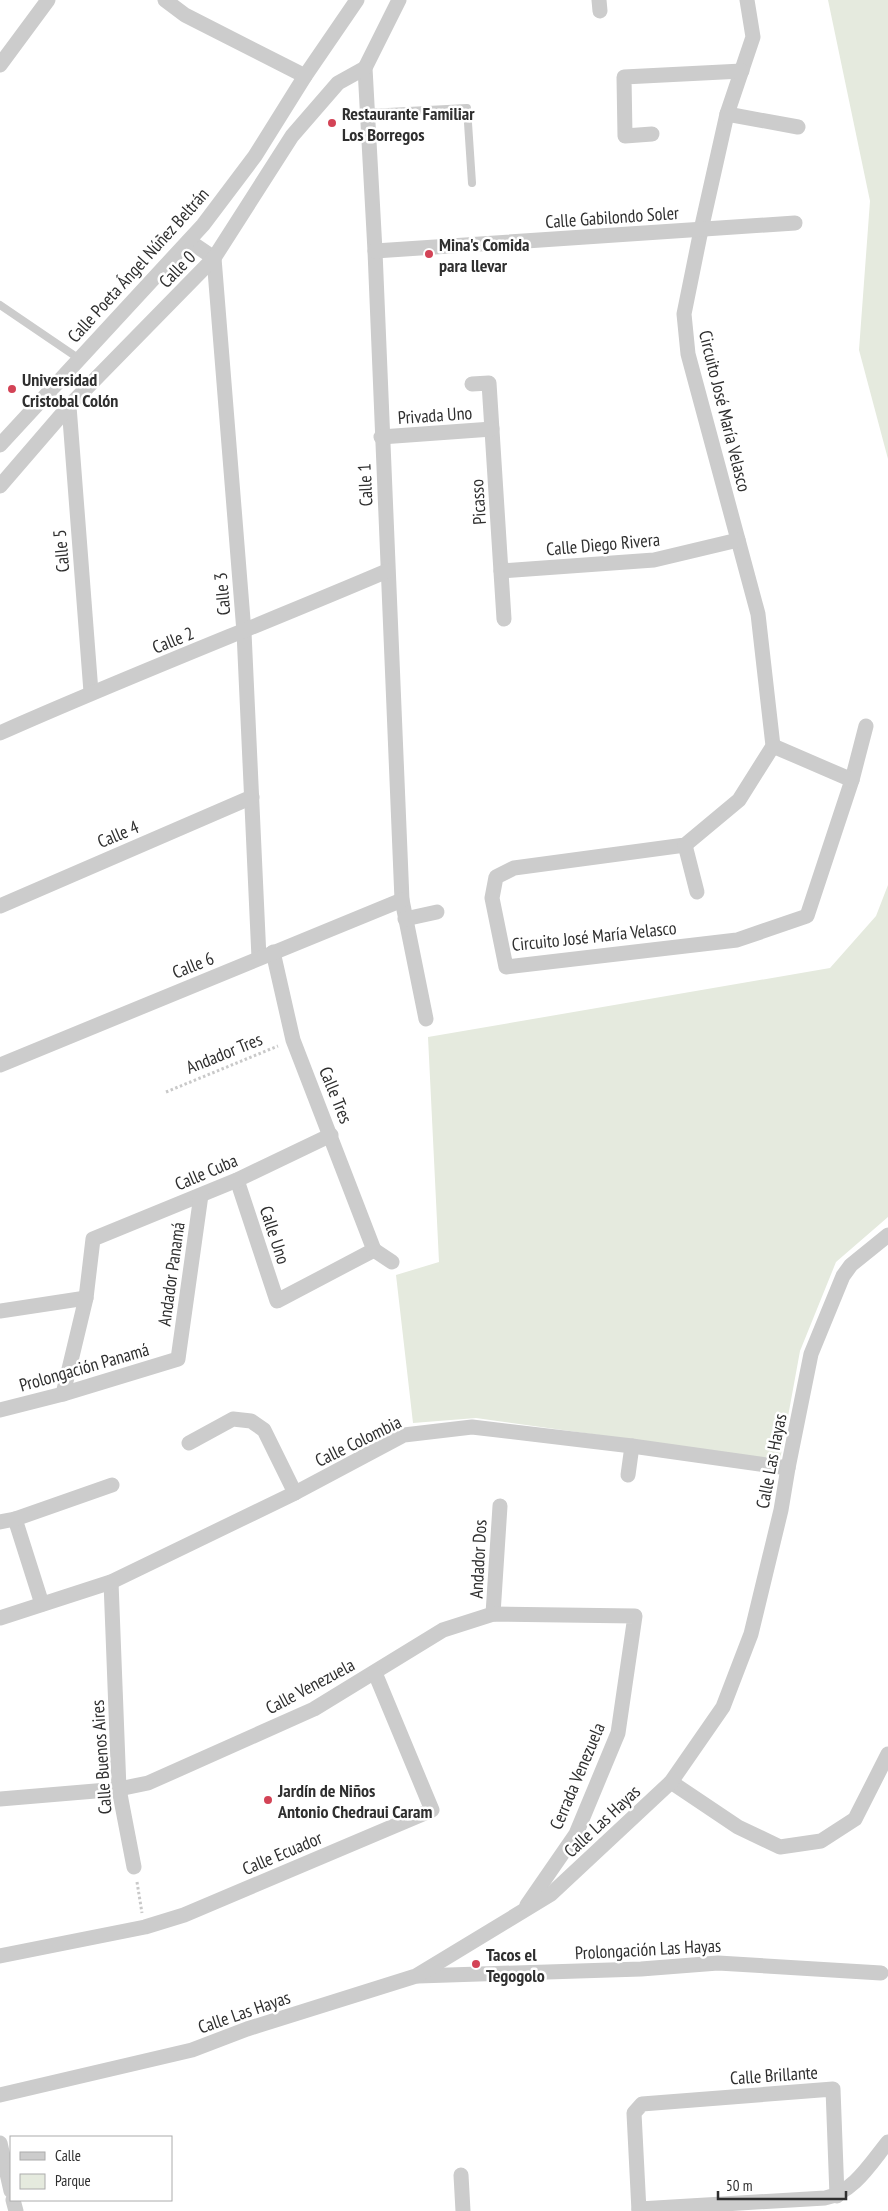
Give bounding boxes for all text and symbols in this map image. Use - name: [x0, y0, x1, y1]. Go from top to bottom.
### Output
- place label: Restaurante Familiar Los Borregos: [342, 102, 475, 146]
- marker: Restaurante Familiar Los Borregos: [326, 117, 338, 129]
- street label: Calle Poeta Ángel Núñez Beltrán: [62, 183, 214, 347]
- street label: Calle Gabilondo Soler: [544, 201, 680, 233]
- place label: Mina's Comida para llevar: [439, 233, 530, 277]
- street label: Calle 0: [154, 246, 200, 292]
- marker: Mina's Comida para llevar: [423, 248, 435, 260]
- street label: Circuito José María Velasco: [694, 328, 756, 494]
- place label: Universidad Cristobal Colón: [22, 368, 118, 412]
- marker: Universidad Cristobal Colón: [6, 383, 18, 395]
- street label: Privada Uno: [397, 401, 473, 429]
- street label: Calle 1: [352, 463, 378, 507]
- street label: Picasso: [465, 478, 491, 526]
- street label: Calle Diego Rivera: [545, 528, 661, 560]
- street label: Calle 5: [48, 529, 74, 573]
- street label: Calle 3: [209, 572, 235, 616]
- street label: Calle 2: [149, 621, 197, 659]
- street label: Calle 4: [94, 815, 142, 853]
- street label: Circuito José María Velasco: [511, 916, 678, 956]
- street label: Calle 6: [169, 946, 217, 984]
- street label: Andador Tres: [182, 1027, 266, 1079]
- street label: Calle Tres: [314, 1063, 358, 1127]
- street label: Calle Cuba: [171, 1149, 241, 1195]
- street label: Calle Uno: [255, 1203, 295, 1267]
- street label: Andador Panamá: [152, 1221, 190, 1327]
- street label: Prolongación Panamá: [16, 1337, 152, 1397]
- street label: Calle Colombia: [311, 1410, 405, 1472]
- street label: Calle Las Hayas: [751, 1412, 791, 1510]
- street label: Andador Dos: [464, 1519, 492, 1599]
- street label: Calle Venezuela: [262, 1653, 358, 1719]
- street label: Calle Buenos Aires: [86, 1699, 116, 1815]
- street label: Cerrada Venezuela: [544, 1719, 610, 1833]
- place label: Jardín de Niños Antonio Chedraui Caram: [277, 1779, 432, 1823]
- street label: Calle Las Hayas: [559, 1780, 645, 1862]
- marker: Jardín de Niños Antonio Chedraui Caram: [262, 1794, 274, 1806]
- street label: Calle Ecuador: [239, 1826, 325, 1880]
- street label: Prolongación Las Hayas: [574, 1934, 722, 1964]
- place label: Tacos el Tegogolo: [486, 1943, 545, 1987]
- marker: Tacos el Tegogolo: [470, 1958, 482, 1970]
- street label: Calle Las Hayas: [195, 1985, 293, 2039]
- street label: Calle Brillante: [729, 2060, 819, 2090]
- legend: [10, 2136, 172, 2201]
- text: Calle: [55, 2146, 81, 2165]
- scale bar: [718, 2168, 846, 2200]
- text: Parque: [55, 2171, 91, 2190]
- text: 50 m: [726, 2176, 752, 2195]

